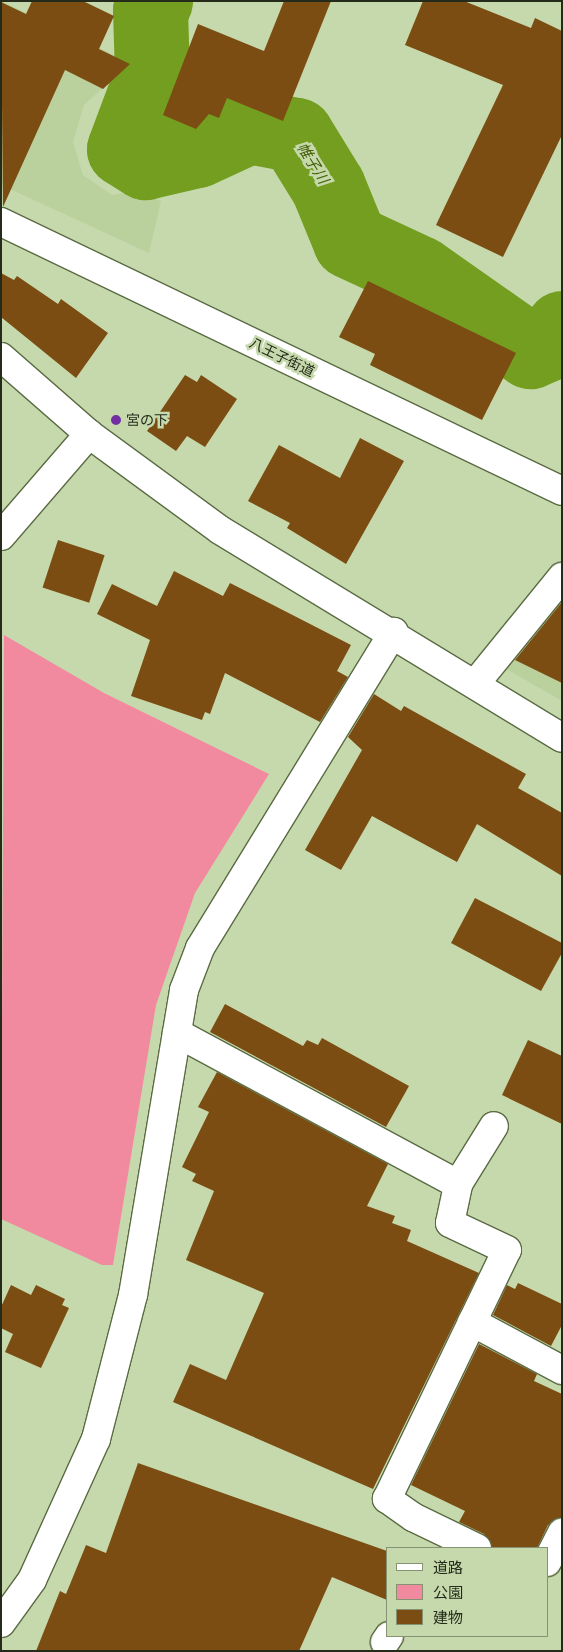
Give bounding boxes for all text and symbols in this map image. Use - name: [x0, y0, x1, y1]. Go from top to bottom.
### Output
- water label: 帷子川: [293, 139, 333, 187]
- street label: 八王子街道: [247, 334, 317, 380]
- place label: 宮の下: [126, 412, 168, 428]
- marker: 宮の下: [110, 414, 122, 426]
- legend: [386, 1547, 548, 1637]
- text: 道路: [433, 1558, 463, 1577]
- text: 公園: [433, 1583, 463, 1602]
- text: 建物: [433, 1608, 463, 1627]

